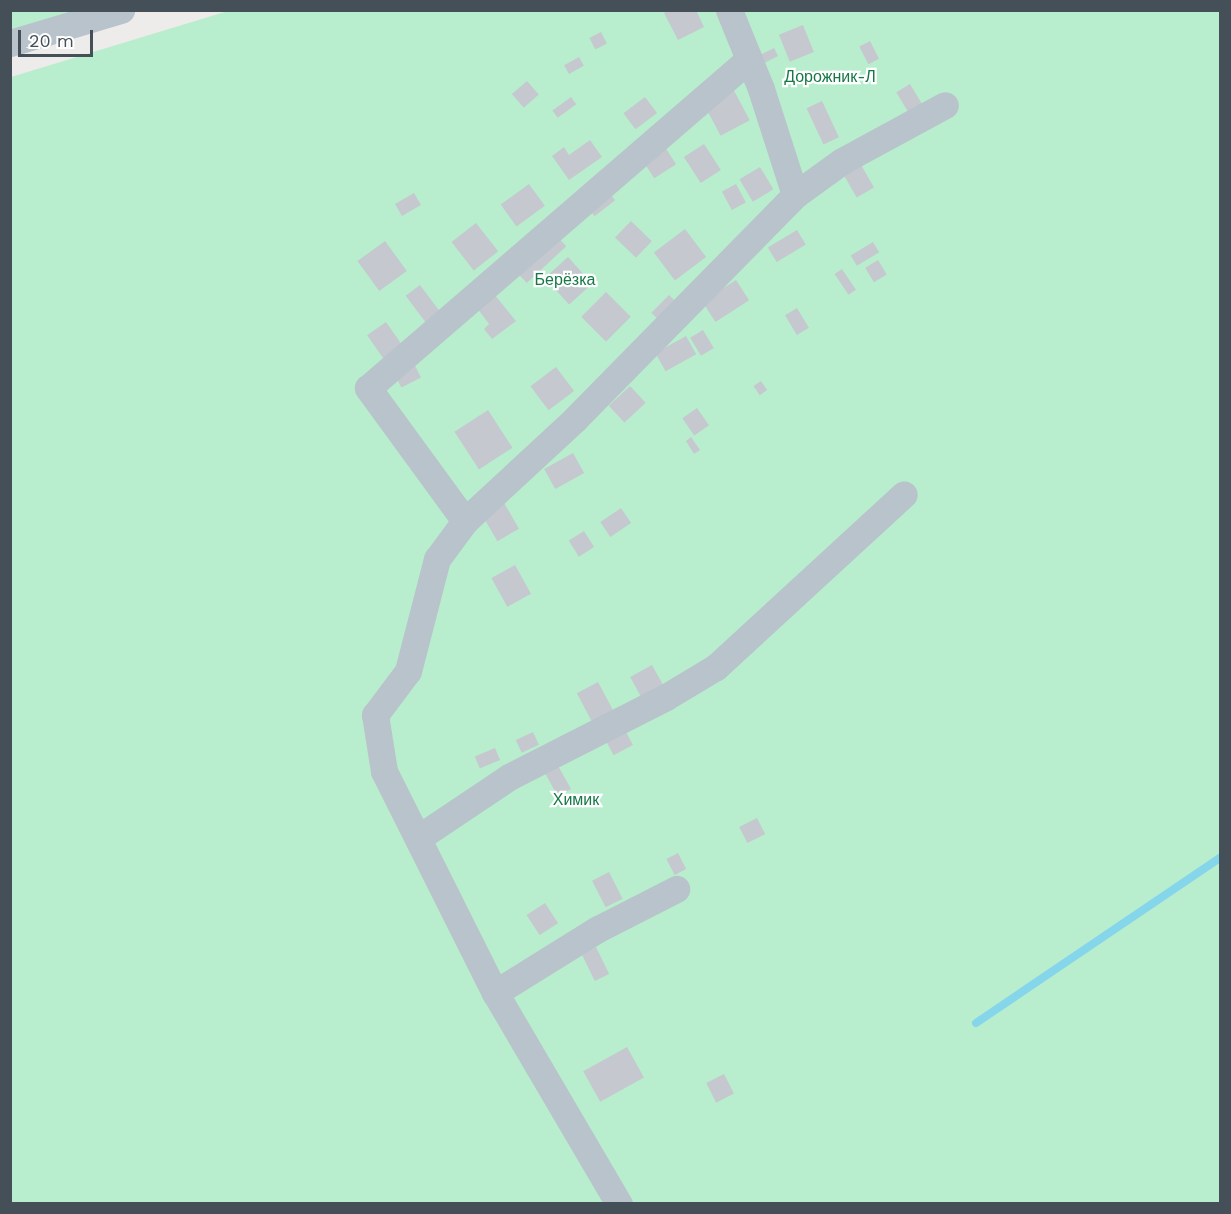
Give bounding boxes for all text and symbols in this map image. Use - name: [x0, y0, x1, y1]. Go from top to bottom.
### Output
- scale bar: [21, 18, 96, 56]
- text: 20 m: [29, 30, 74, 51]
- park label: Дорожник-Л: [784, 67, 876, 87]
- park label: Берёзка: [535, 270, 595, 290]
- park label: Химик: [553, 790, 599, 810]

